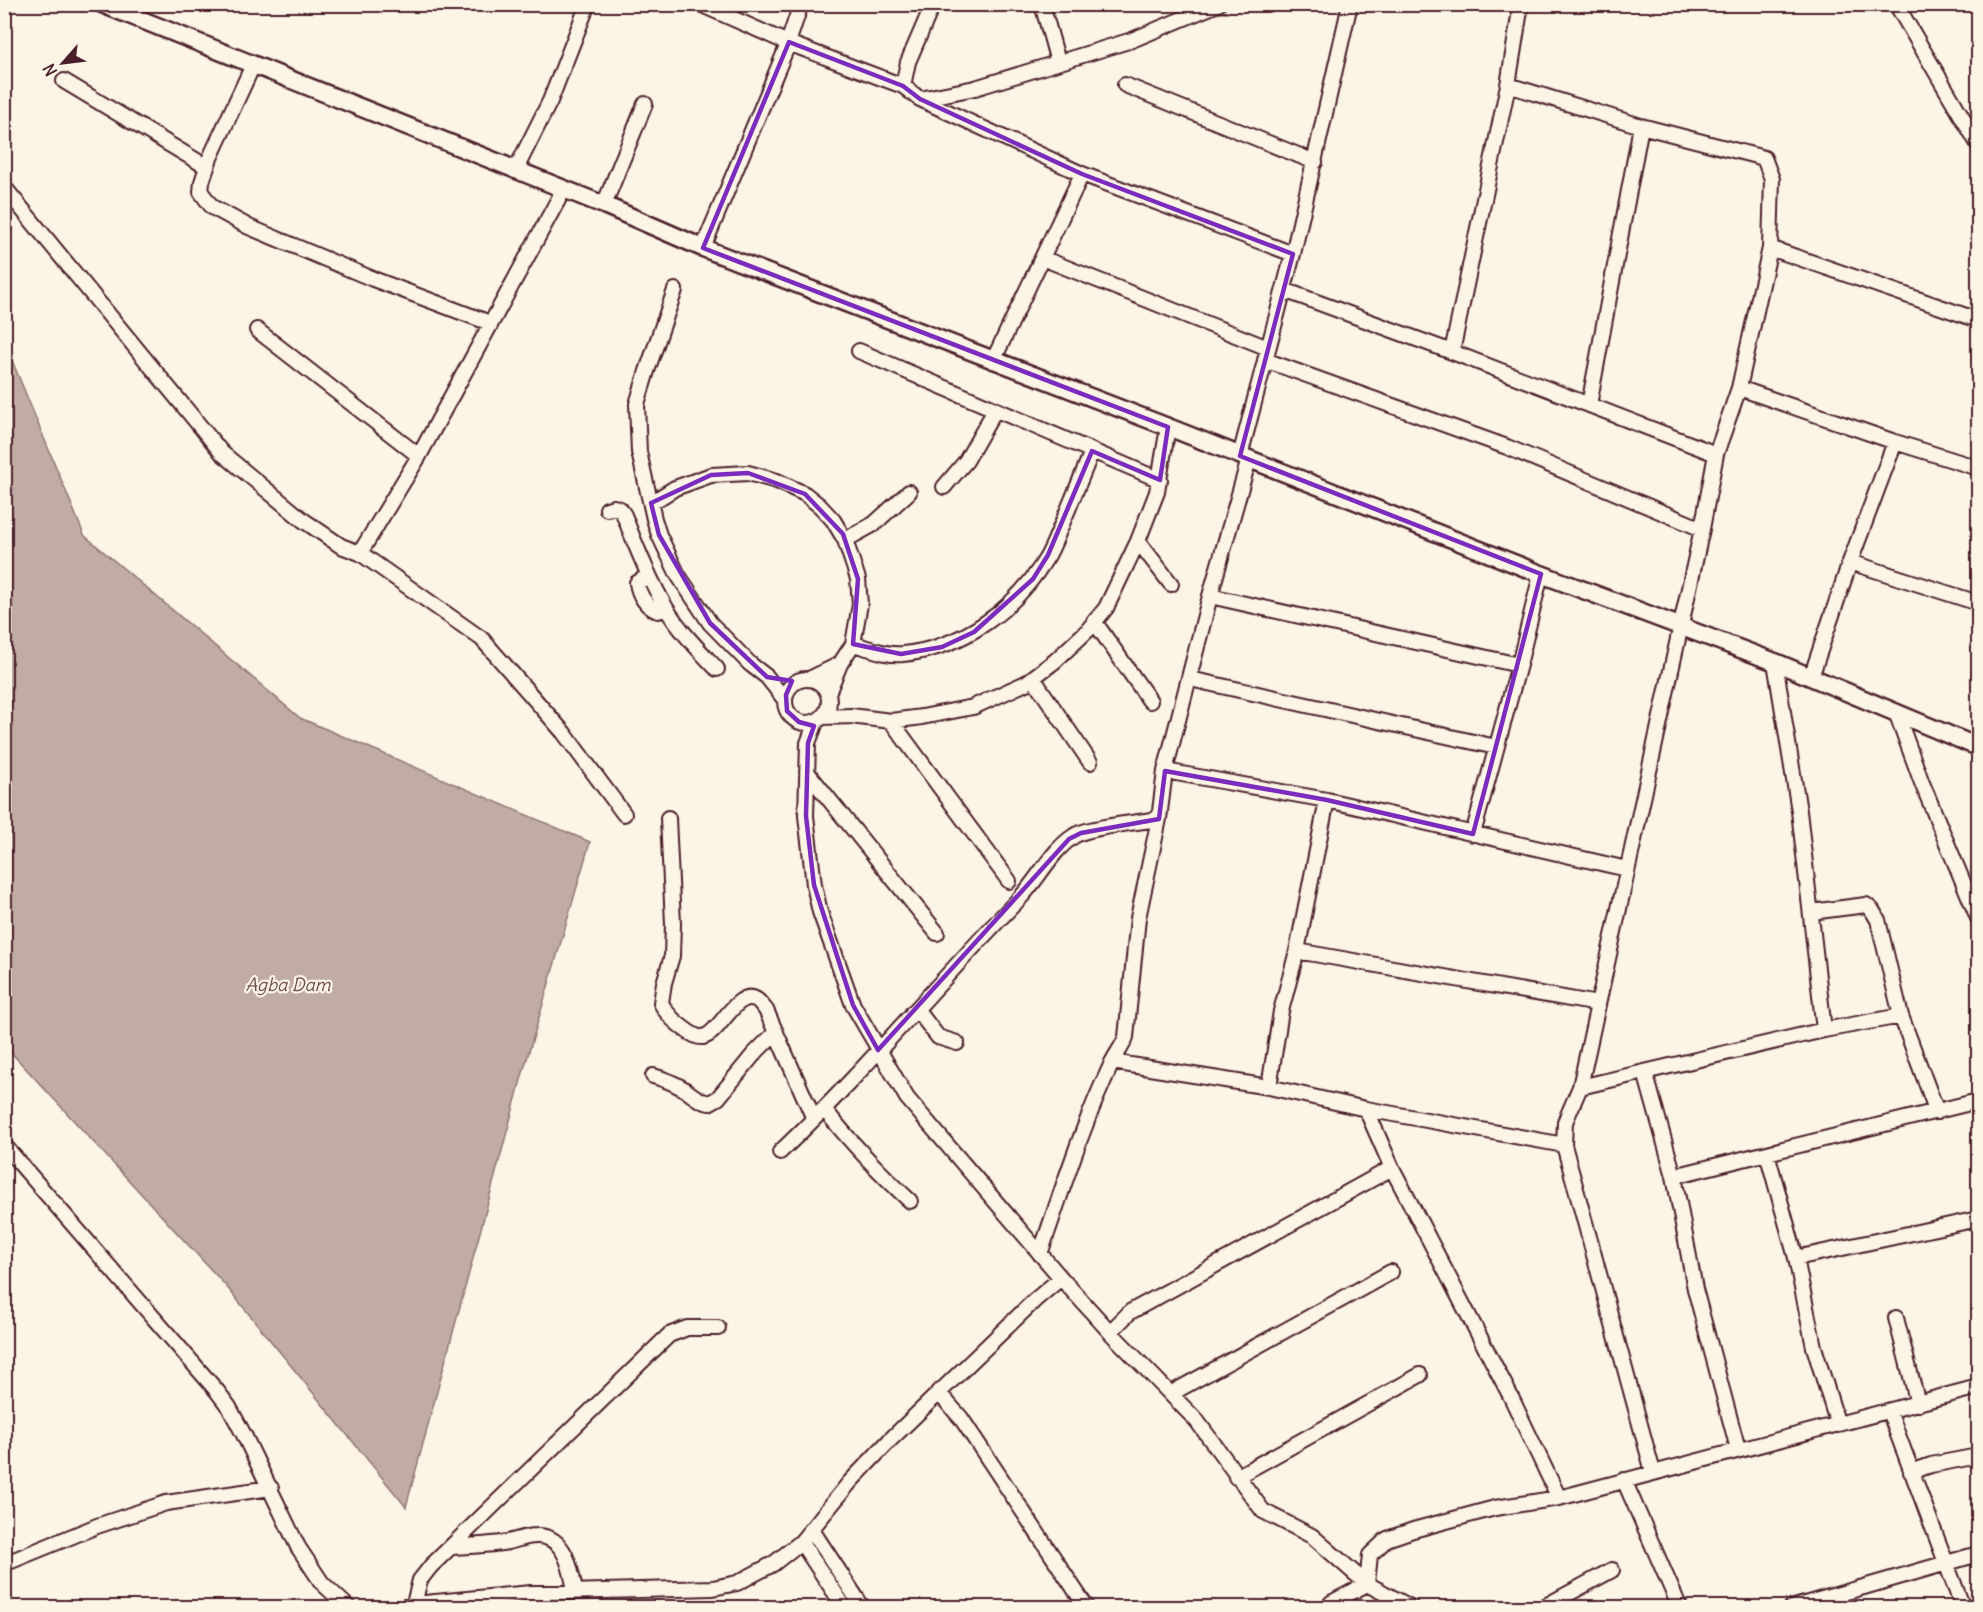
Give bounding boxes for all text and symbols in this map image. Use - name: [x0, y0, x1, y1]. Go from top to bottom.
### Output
- north arrow: [33, 33, 93, 93]
- text: N: [38, 60, 61, 80]
- water label: Agba Dam: [246, 973, 332, 996]

